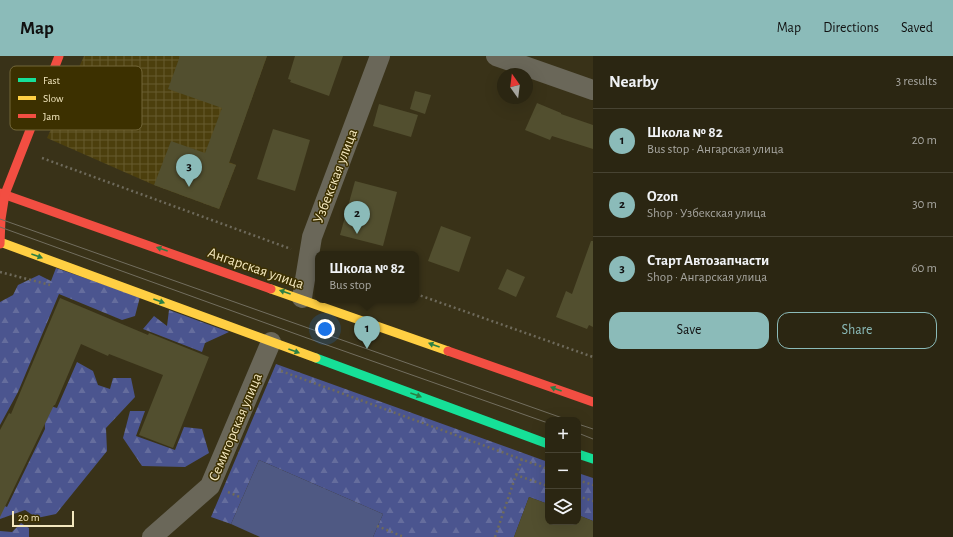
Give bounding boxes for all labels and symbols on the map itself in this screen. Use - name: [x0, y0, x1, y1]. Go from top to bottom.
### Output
- legend: [10, 66, 142, 130]
- north arrow: [497, 68, 533, 104]
- text: Fast: [43, 75, 61, 86]
- text: Slow: [43, 93, 64, 104]
- text: Jam: [43, 111, 60, 122]
- street label: Узбекская улица: [311, 127, 360, 225]
- pin: 3: [176, 154, 202, 187]
- pin: 2: [344, 201, 370, 234]
- street label: Ангарская улица: [206, 245, 306, 292]
- one-way arrow: [156, 246, 168, 252]
- one-way arrow: [31, 253, 43, 259]
- one-way arrow: [279, 289, 291, 295]
- one-way arrow: [153, 298, 165, 304]
- pin: 1: [354, 316, 380, 349]
- your location: [315, 319, 335, 339]
- one-way arrow: [427, 342, 439, 348]
- one-way arrow: [288, 348, 300, 354]
- street label: Семигорская улица: [206, 371, 265, 484]
- one-way arrow: [550, 386, 562, 392]
- one-way arrow: [410, 393, 422, 399]
- scale bar: [12, 509, 74, 528]

